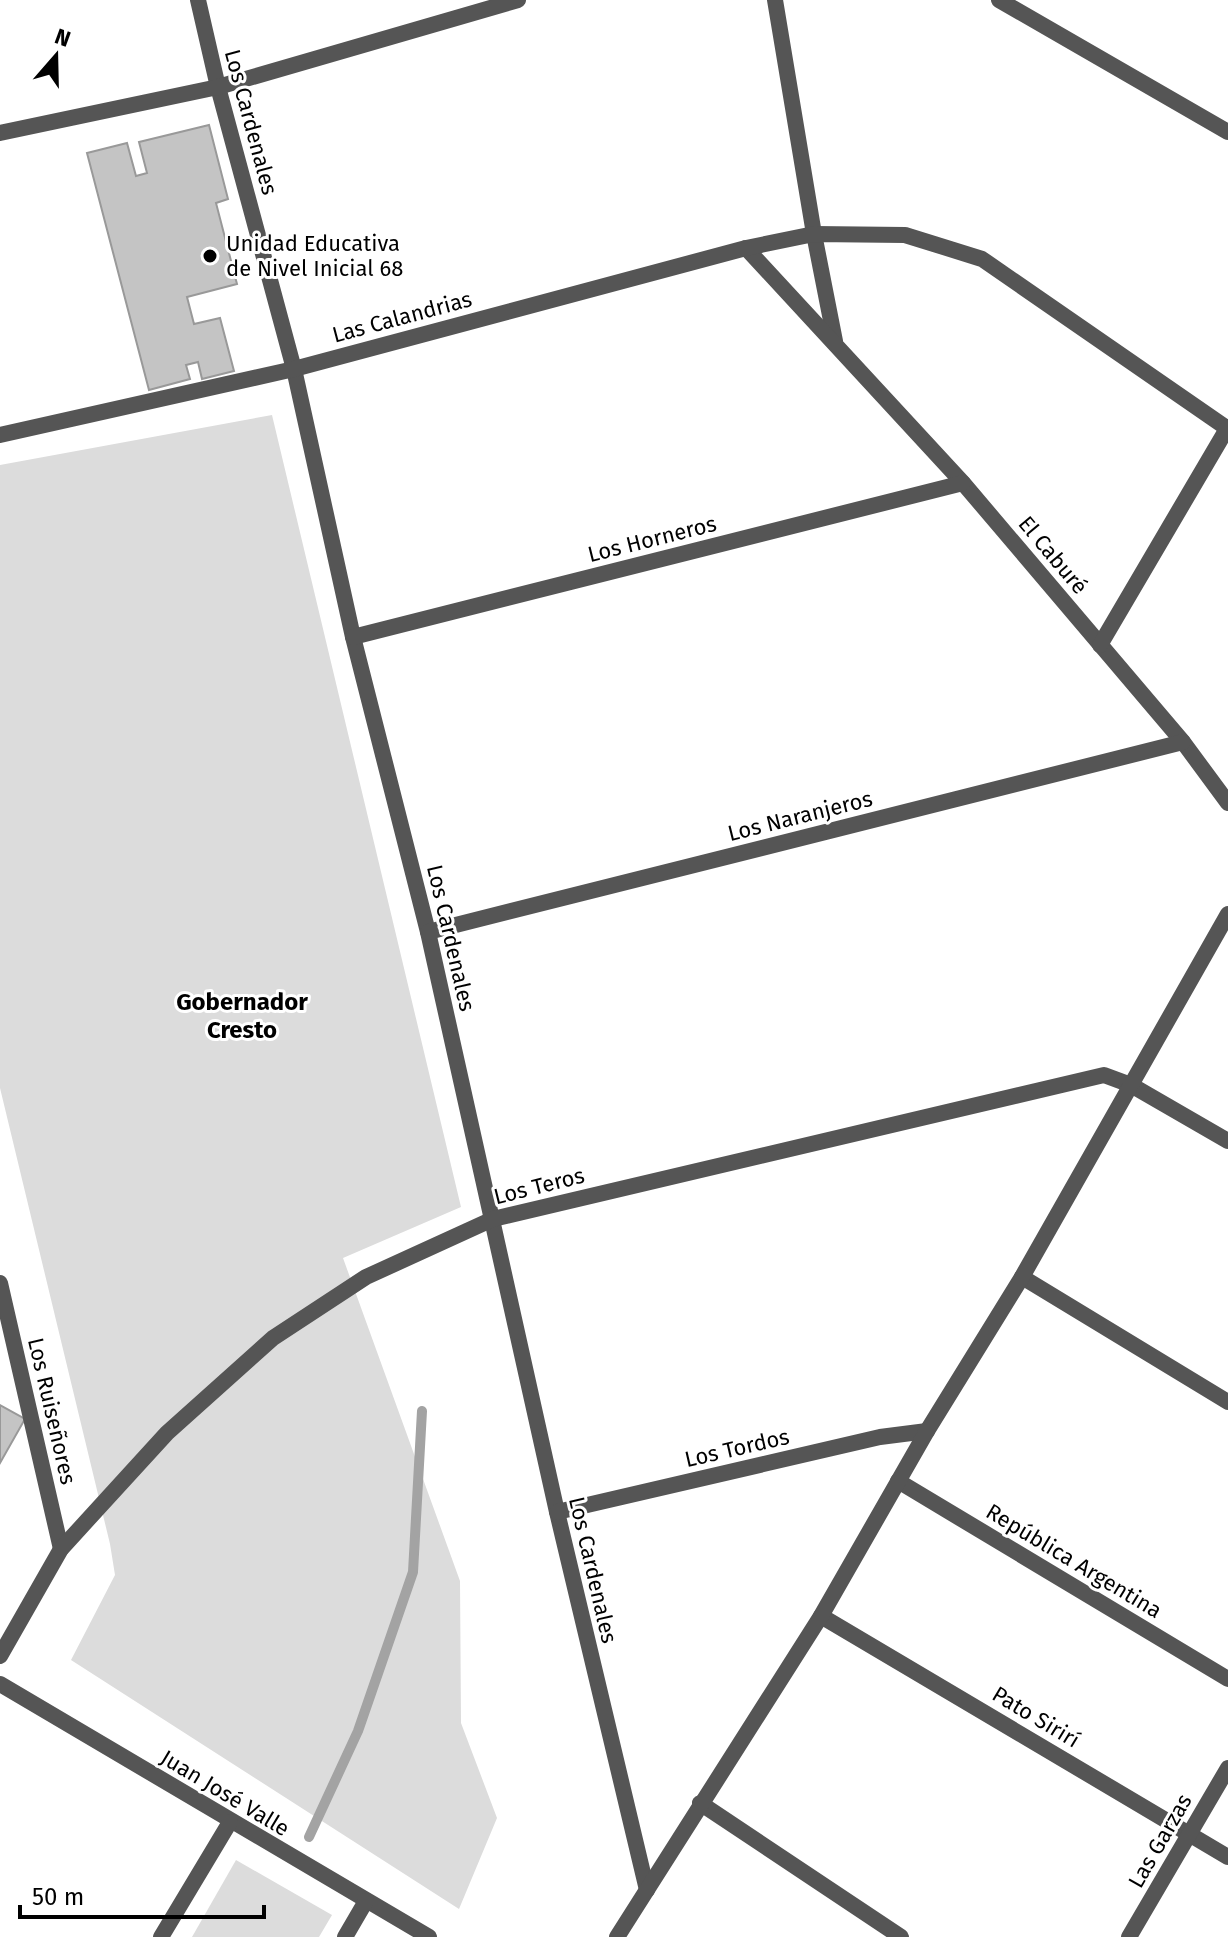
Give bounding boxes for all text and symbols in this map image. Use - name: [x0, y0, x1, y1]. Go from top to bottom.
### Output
- north arrow: [16, 16, 96, 96]
- text: N: [51, 22, 74, 53]
- street label: Los Cardenales: [219, 46, 283, 198]
- place label: Unidad Educativa de Nivel Inicial 68: [226, 230, 403, 282]
- marker: Unidad Educativa de Nivel Inicial 68: [201, 247, 219, 265]
- street label: Las Calandrias: [329, 285, 475, 349]
- street label: Los Horneros: [585, 510, 719, 568]
- street label: El Caburé: [1013, 510, 1093, 600]
- street label: Los Naranjeros: [725, 785, 875, 847]
- street label: Los Cardenales: [421, 862, 481, 1014]
- district label: Gobernador Cresto: [176, 988, 308, 1044]
- street label: Los Teros: [491, 1162, 587, 1210]
- street label: Los Ruiseñores: [22, 1335, 82, 1487]
- street label: Los Tordos: [682, 1423, 792, 1473]
- street label: Los Cardenales: [563, 1494, 623, 1646]
- street label: República Argentina: [981, 1498, 1167, 1624]
- street label: Pato Sirirí: [987, 1680, 1085, 1754]
- street label: Juan José Valle: [156, 1744, 294, 1842]
- street label: Las Garzas: [1122, 1789, 1198, 1893]
- scale bar: [20, 1869, 264, 1919]
- text: 50 m: [32, 1883, 84, 1911]

